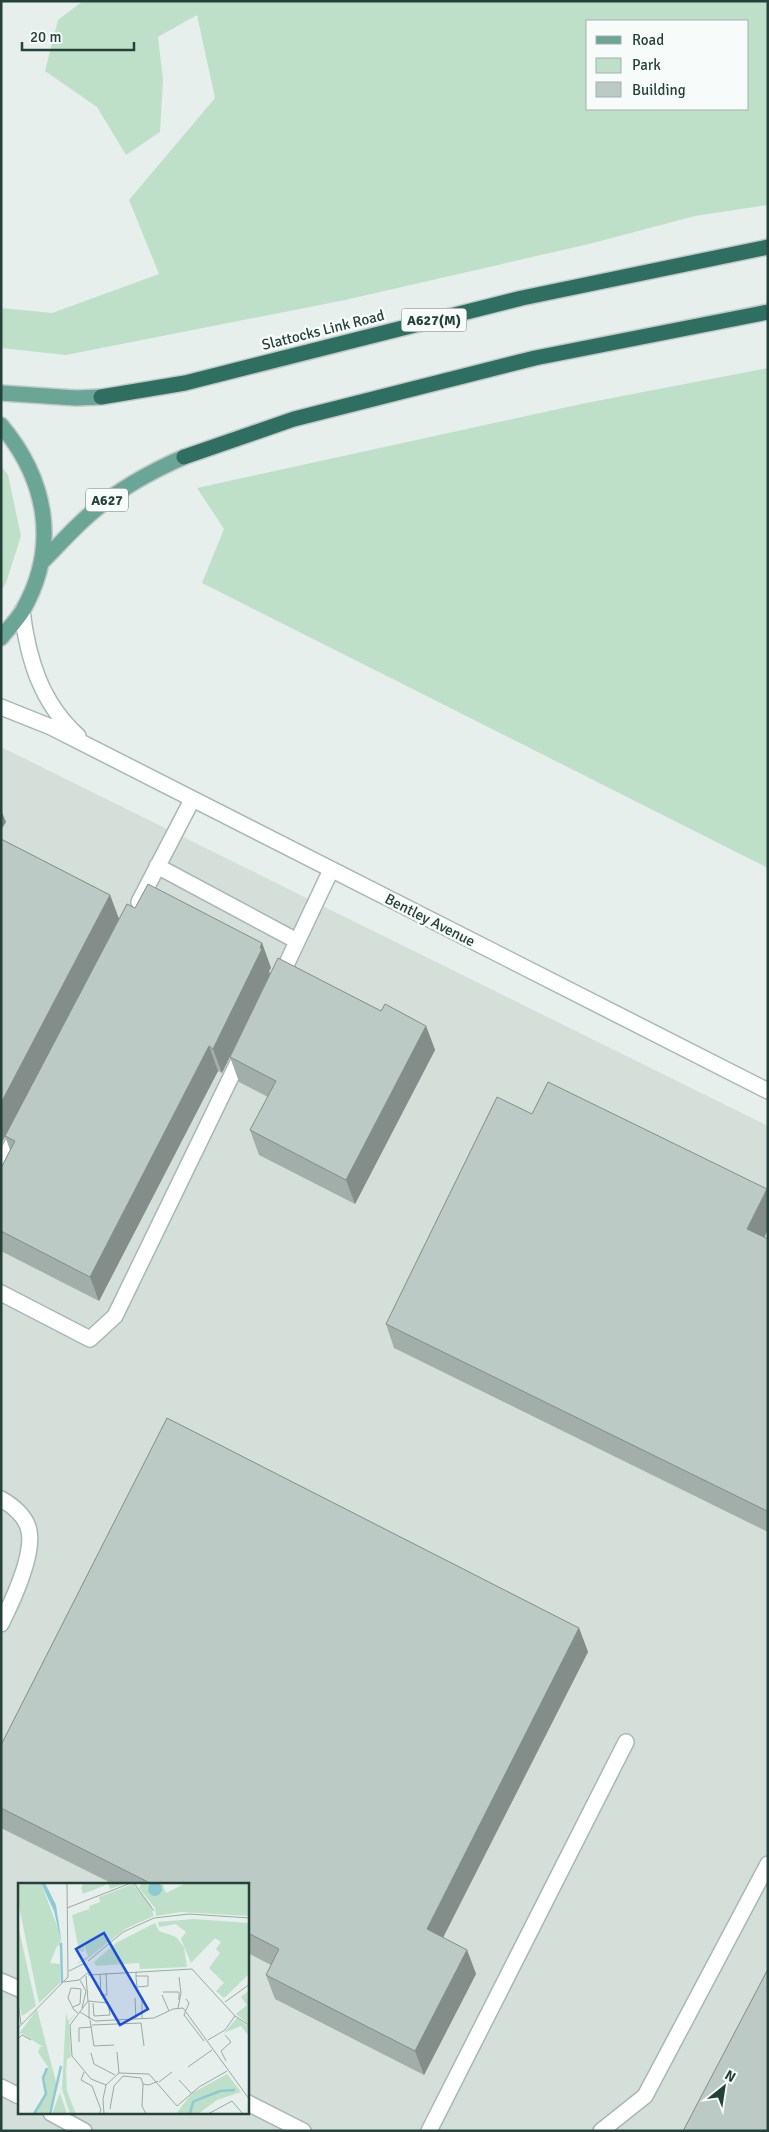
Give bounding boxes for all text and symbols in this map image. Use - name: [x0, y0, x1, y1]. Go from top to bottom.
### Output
- scale bar: [22, 20, 135, 52]
- legend: [586, 20, 749, 110]
- text: 20 m: [30, 28, 61, 46]
- text: Road: [632, 31, 664, 49]
- text: Park: [632, 56, 661, 74]
- text: Building: [632, 81, 686, 99]
- street label: Slattocks Link Road: [260, 306, 386, 354]
- road number: A627(M): [402, 308, 466, 332]
- road number: A627: [86, 488, 128, 512]
- street label: Bentley Avenue: [382, 890, 478, 950]
- inset map: [18, 1883, 249, 2114]
- north arrow: [699, 2062, 749, 2112]
- text: N: [722, 2066, 739, 2086]

